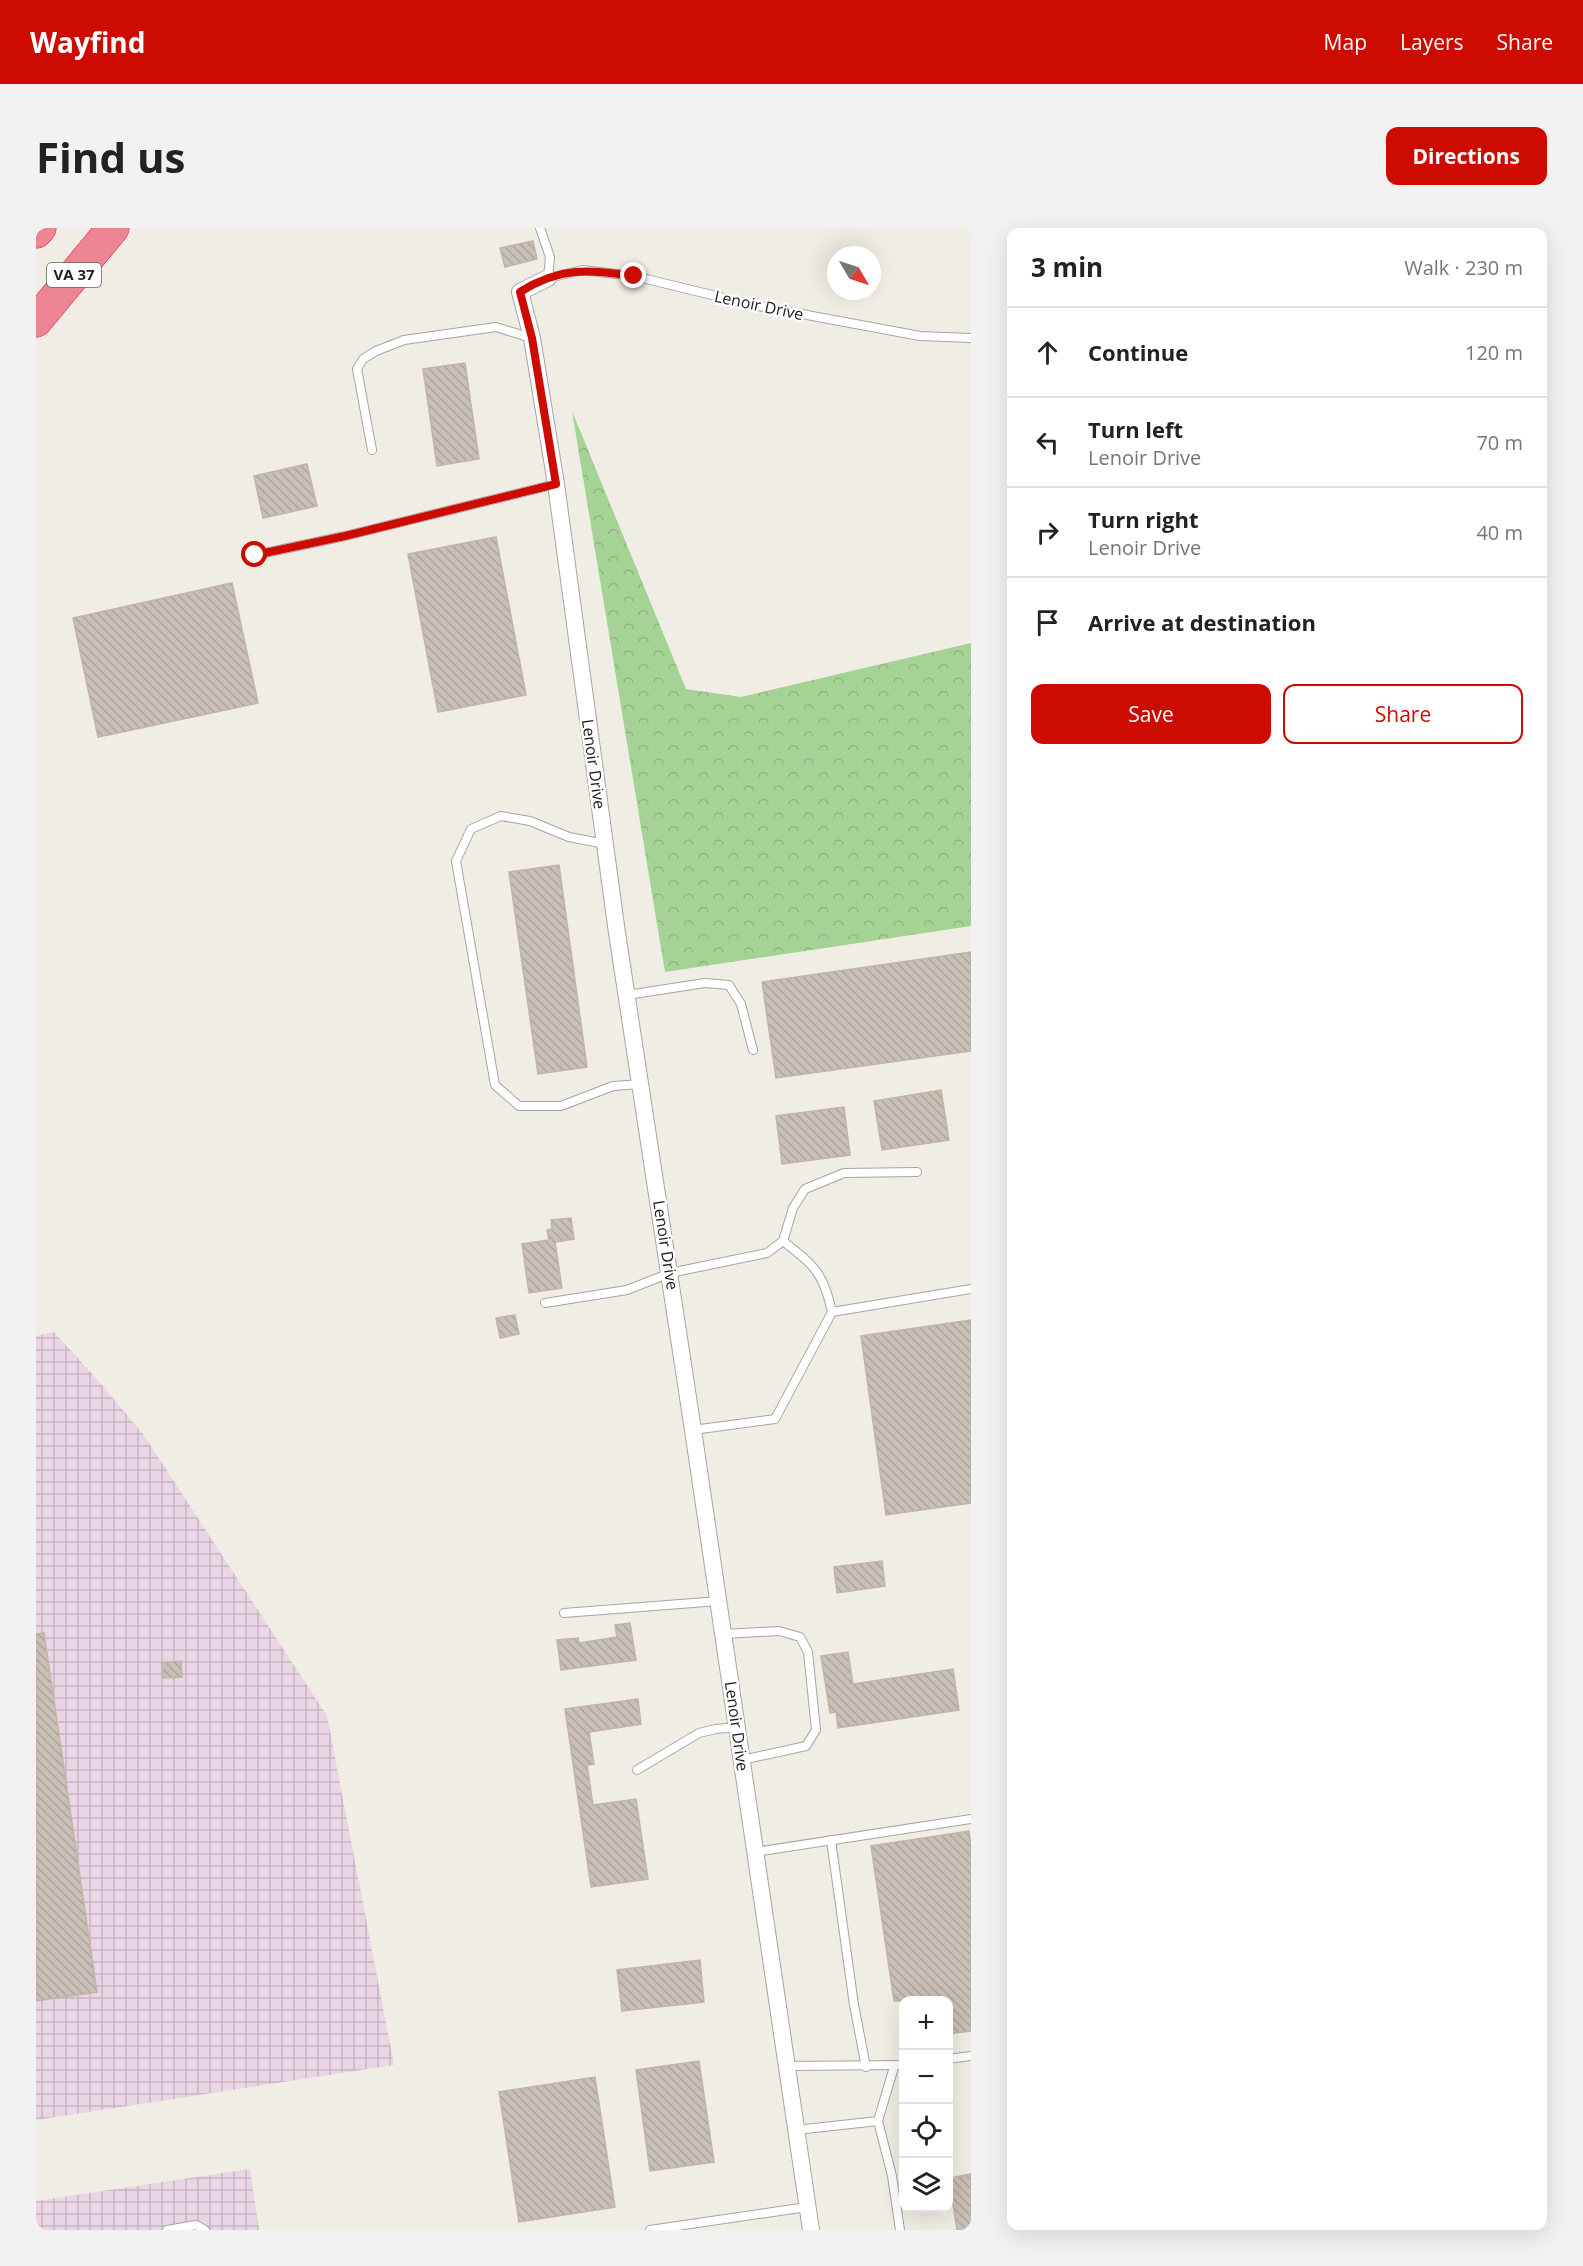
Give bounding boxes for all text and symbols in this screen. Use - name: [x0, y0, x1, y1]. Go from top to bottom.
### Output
- text: Wayfind: [30, 23, 145, 61]
- text: Map: [1324, 28, 1367, 56]
- text: Layers: [1400, 28, 1464, 56]
- text: Share: [1497, 28, 1553, 56]
- button: Directions: [1386, 127, 1547, 185]
- text: Find us: [36, 128, 185, 185]
- north arrow: [827, 246, 881, 300]
- text: 3 min: [1031, 249, 1103, 285]
- text: Walk · 230 m: [1404, 254, 1523, 281]
- route end: [620, 262, 646, 288]
- road number: VA 37: [47, 263, 101, 287]
- street label: Lenoir Drive: [712, 285, 806, 325]
- icon: ahead: [1031, 336, 1064, 369]
- text: Continue: [1088, 337, 1188, 367]
- text: 120 m: [1465, 339, 1523, 366]
- text: Turn left: [1088, 414, 1183, 444]
- icon: left: [1031, 426, 1064, 459]
- text: 70 m: [1476, 429, 1523, 456]
- text: Lenoir Drive: [1088, 444, 1201, 471]
- text: Turn right: [1088, 504, 1199, 534]
- icon: right: [1031, 516, 1064, 549]
- text: 40 m: [1476, 519, 1523, 546]
- text: Lenoir Drive: [1088, 534, 1201, 561]
- route start: [241, 541, 267, 567]
- icon: arrive: [1031, 606, 1064, 639]
- text: Arrive at destination: [1088, 607, 1316, 637]
- button: Save: [1031, 684, 1271, 744]
- button: Share: [1283, 684, 1523, 744]
- street label: Lenoir Drive: [577, 718, 611, 810]
- street label: Lenoir Drive: [648, 1199, 684, 1292]
- street label: Lenoir Drive: [720, 1680, 754, 1772]
- map controls: [899, 1996, 953, 2212]
- button: +: [899, 1996, 953, 2050]
- button: −: [899, 2050, 953, 2104]
- button: locate: [899, 2104, 953, 2158]
- button: layers: [899, 2158, 953, 2212]

